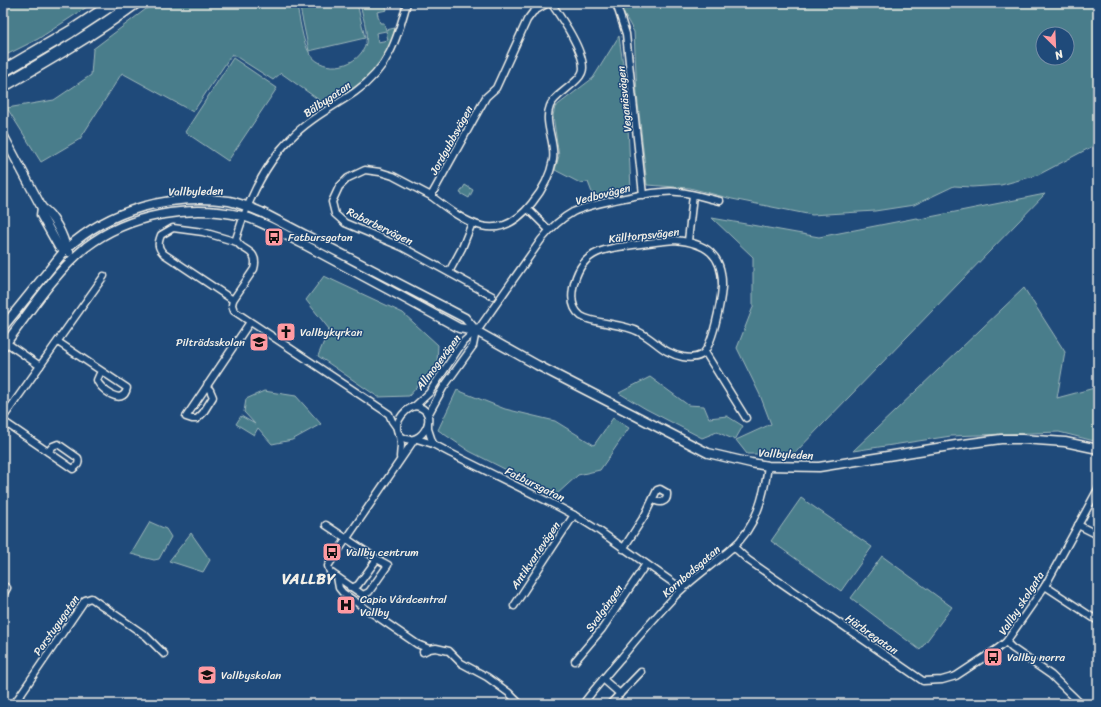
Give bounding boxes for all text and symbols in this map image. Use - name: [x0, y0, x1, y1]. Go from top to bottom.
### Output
- north arrow: [1035, 26, 1075, 66]
- text: N: [1051, 44, 1067, 65]
- street label: Veganäsvägen: [612, 65, 637, 133]
- street label: Bälbygatan: [299, 76, 355, 123]
- street label: Jordgubbsvägen: [424, 102, 478, 179]
- street label: Vedbovägen: [574, 178, 633, 210]
- street label: Vallbyleden: [168, 182, 224, 201]
- street label: Rabarbervägen: [343, 202, 416, 251]
- street label: Källtorpsvägen: [608, 222, 680, 249]
- bus stop icon: Fatbursgatan: [263, 226, 285, 248]
- place label: Fatbursgatan: [288, 228, 353, 247]
- church icon: Vallbykyrkan: [275, 321, 297, 343]
- place label: Vallbykyrkan: [300, 323, 362, 342]
- street label: Allmogevägen: [410, 330, 466, 395]
- school or university icon: Pilträdsskolan: [248, 331, 270, 353]
- place label: Pilträdsskolan: [176, 333, 245, 352]
- street label: Vallbyleden: [758, 444, 814, 465]
- street label: Fatbursgatan: [502, 462, 568, 507]
- street label: Antikvarievägen: [505, 517, 565, 594]
- street label: Kornbodsgatan: [658, 540, 725, 602]
- bus stop icon: Vallby centrum: [321, 541, 343, 563]
- place label: Vallby centrum: [346, 543, 419, 562]
- district label: VALLBY: [282, 566, 337, 592]
- street label: Vallby skolgata: [994, 567, 1049, 639]
- street label: Svalgången: [581, 580, 628, 636]
- place label: Capio Vårdcentral Vallby: [360, 590, 447, 622]
- street label: Parstugugatan: [28, 591, 84, 660]
- hospital icon: Capio Vårdcentral Vallby: [335, 594, 357, 616]
- street label: Härbregatan: [841, 609, 902, 660]
- bus stop icon: Vallby norra: [982, 646, 1004, 668]
- place label: Vallby norra: [1007, 648, 1066, 667]
- school or university icon: Vallbyskolan: [196, 664, 218, 686]
- place label: Vallbyskolan: [221, 666, 281, 685]

